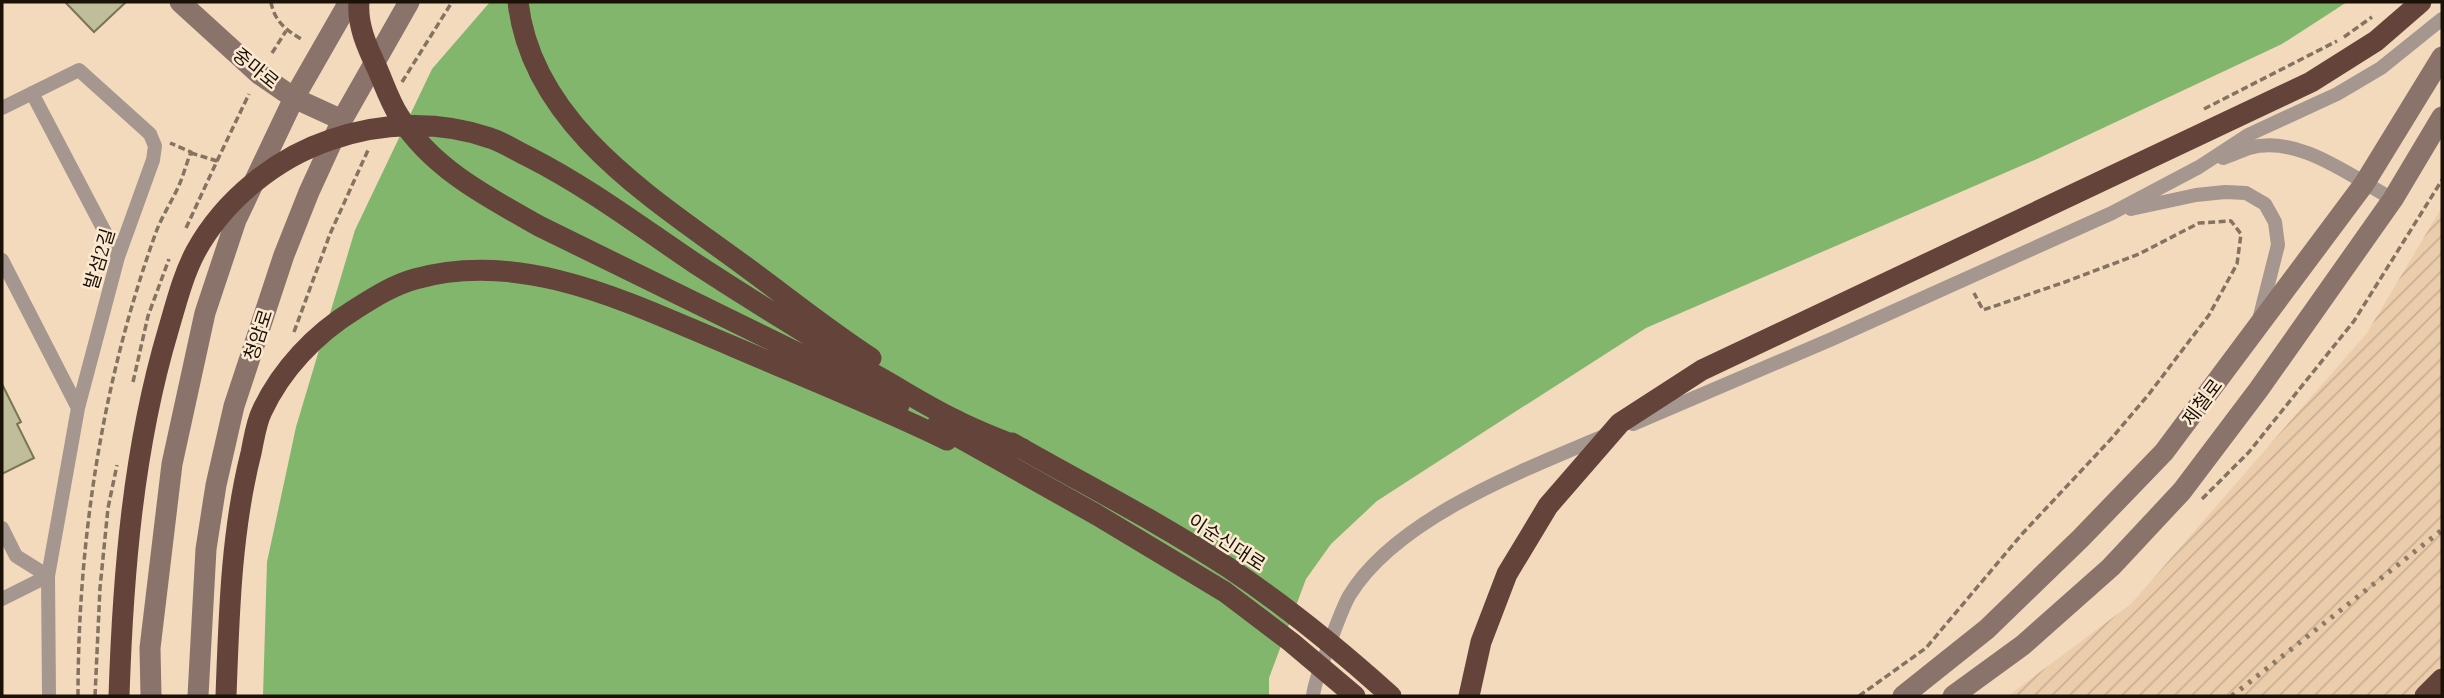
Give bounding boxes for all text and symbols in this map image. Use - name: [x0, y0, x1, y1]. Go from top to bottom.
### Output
- street label: 중마로: [228, 42, 284, 94]
- street label: 발섬2길: [78, 226, 120, 292]
- street label: 청암로: [238, 306, 278, 364]
- street label: 제철로: [2177, 374, 2227, 430]
- street label: 이순신대로: [1184, 508, 1270, 576]

